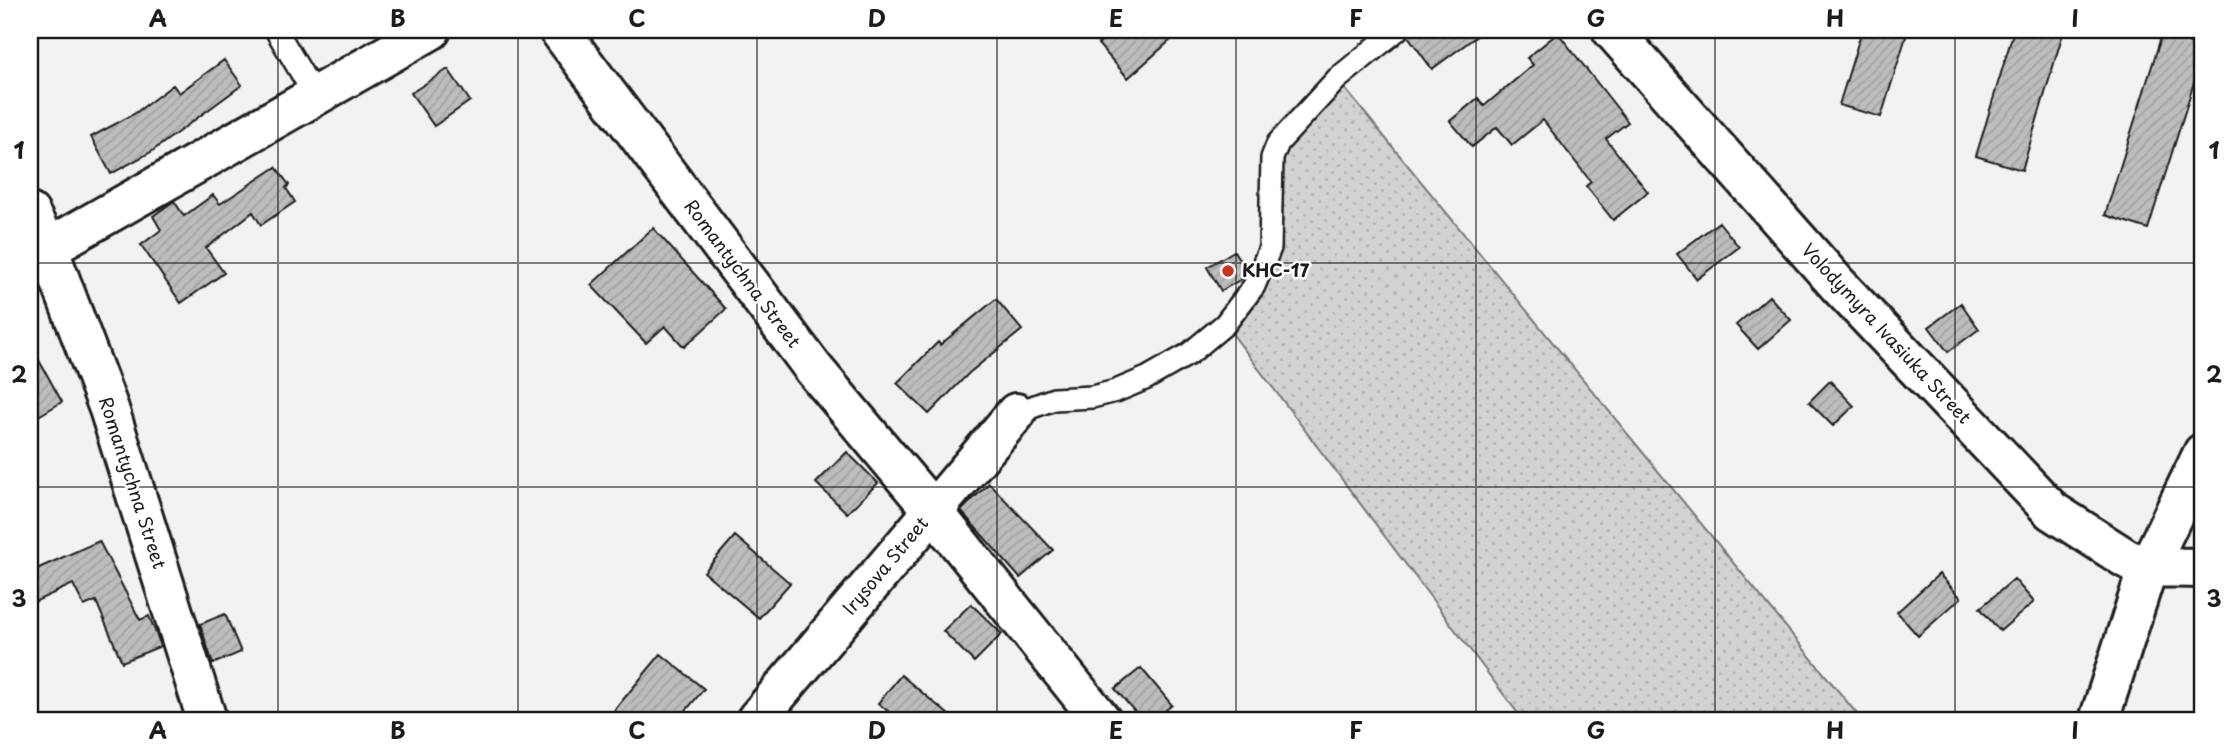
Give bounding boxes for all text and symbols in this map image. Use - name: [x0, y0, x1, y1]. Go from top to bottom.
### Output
- text: A: [149, 0, 167, 35]
- text: B: [390, 0, 406, 35]
- text: C: [628, 0, 646, 35]
- text: D: [868, 0, 886, 35]
- text: E: [1109, 0, 1123, 35]
- text: F: [1349, 0, 1363, 35]
- text: G: [1587, 0, 1605, 35]
- text: H: [1826, 0, 1844, 35]
- text: I: [2071, 0, 2079, 35]
- text: 1: [14, 132, 25, 167]
- text: 1: [2209, 132, 2220, 167]
- street label: Romantychna Street: [678, 193, 808, 353]
- street label: Volodymyra Ivasiuka Street: [1796, 237, 1978, 429]
- place label: КНС-17: [1242, 256, 1310, 283]
- marker: КНС-17: [1220, 263, 1236, 279]
- text: 2: [11, 356, 27, 391]
- text: 2: [2206, 356, 2222, 391]
- street label: Romantychna Street: [93, 393, 174, 572]
- street label: Irysova Street: [836, 510, 934, 620]
- text: 3: [11, 580, 27, 615]
- text: 3: [2206, 580, 2222, 615]
- text: A: [149, 712, 167, 747]
- text: B: [390, 712, 406, 747]
- text: C: [628, 712, 646, 747]
- text: D: [868, 712, 886, 747]
- text: E: [1109, 712, 1123, 747]
- text: F: [1349, 712, 1363, 747]
- text: G: [1587, 712, 1605, 747]
- text: H: [1826, 712, 1844, 747]
- text: I: [2071, 712, 2079, 747]

